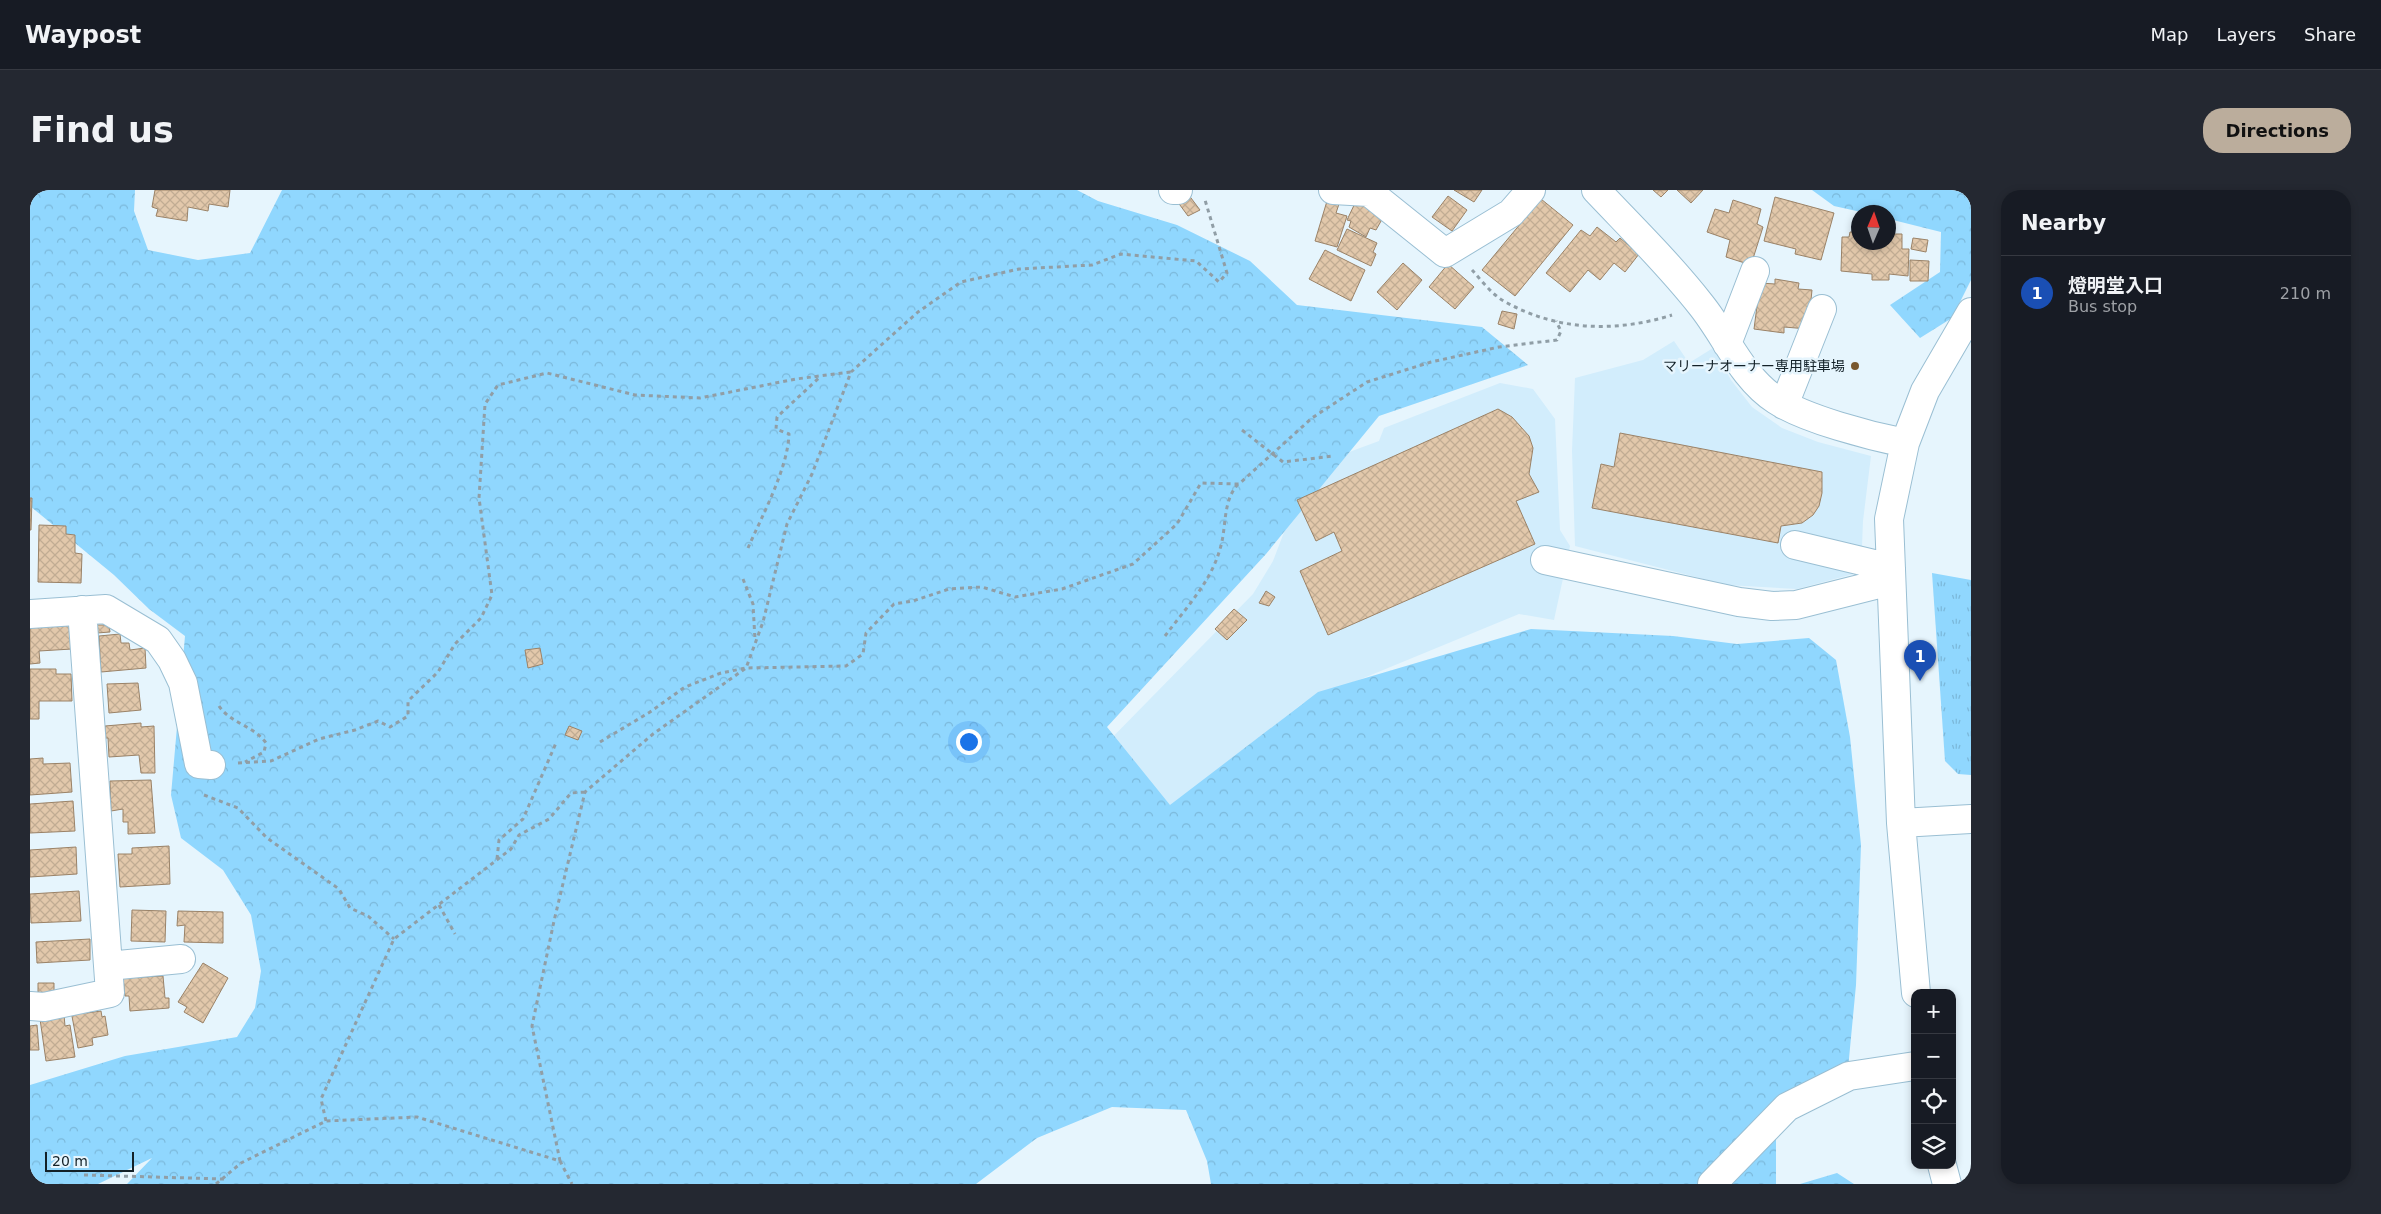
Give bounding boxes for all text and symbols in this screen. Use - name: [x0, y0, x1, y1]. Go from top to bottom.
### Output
- text: Waypost: [25, 21, 141, 49]
- text: Map: [2150, 24, 2188, 45]
- text: Layers: [2216, 24, 2276, 45]
- text: Share: [2304, 24, 2356, 45]
- button: Directions: [2203, 108, 2351, 153]
- text: Find us: [30, 110, 174, 150]
- north arrow: [1851, 205, 1896, 250]
- text: Nearby: [2021, 211, 2106, 235]
- text: 燈明堂入口: [2068, 274, 2163, 296]
- text: 1: [2031, 284, 2043, 303]
- text: 210 m: [2280, 284, 2331, 303]
- text: Bus stop: [2068, 297, 2137, 316]
- place label: マリーナオーナー専用駐車場: [1663, 358, 1845, 374]
- marker: マリーナオーナー専用駐車場: [1849, 360, 1861, 372]
- pin: 1: [1904, 640, 1936, 681]
- your location: [956, 729, 982, 755]
- map controls: [1911, 989, 1956, 1169]
- button: +: [1911, 989, 1956, 1034]
- button: −: [1911, 1034, 1956, 1079]
- button: locate: [1911, 1079, 1956, 1124]
- button: layers: [1911, 1124, 1956, 1169]
- scale bar: [45, 1149, 134, 1172]
- text: 20 m: [52, 1153, 88, 1169]

